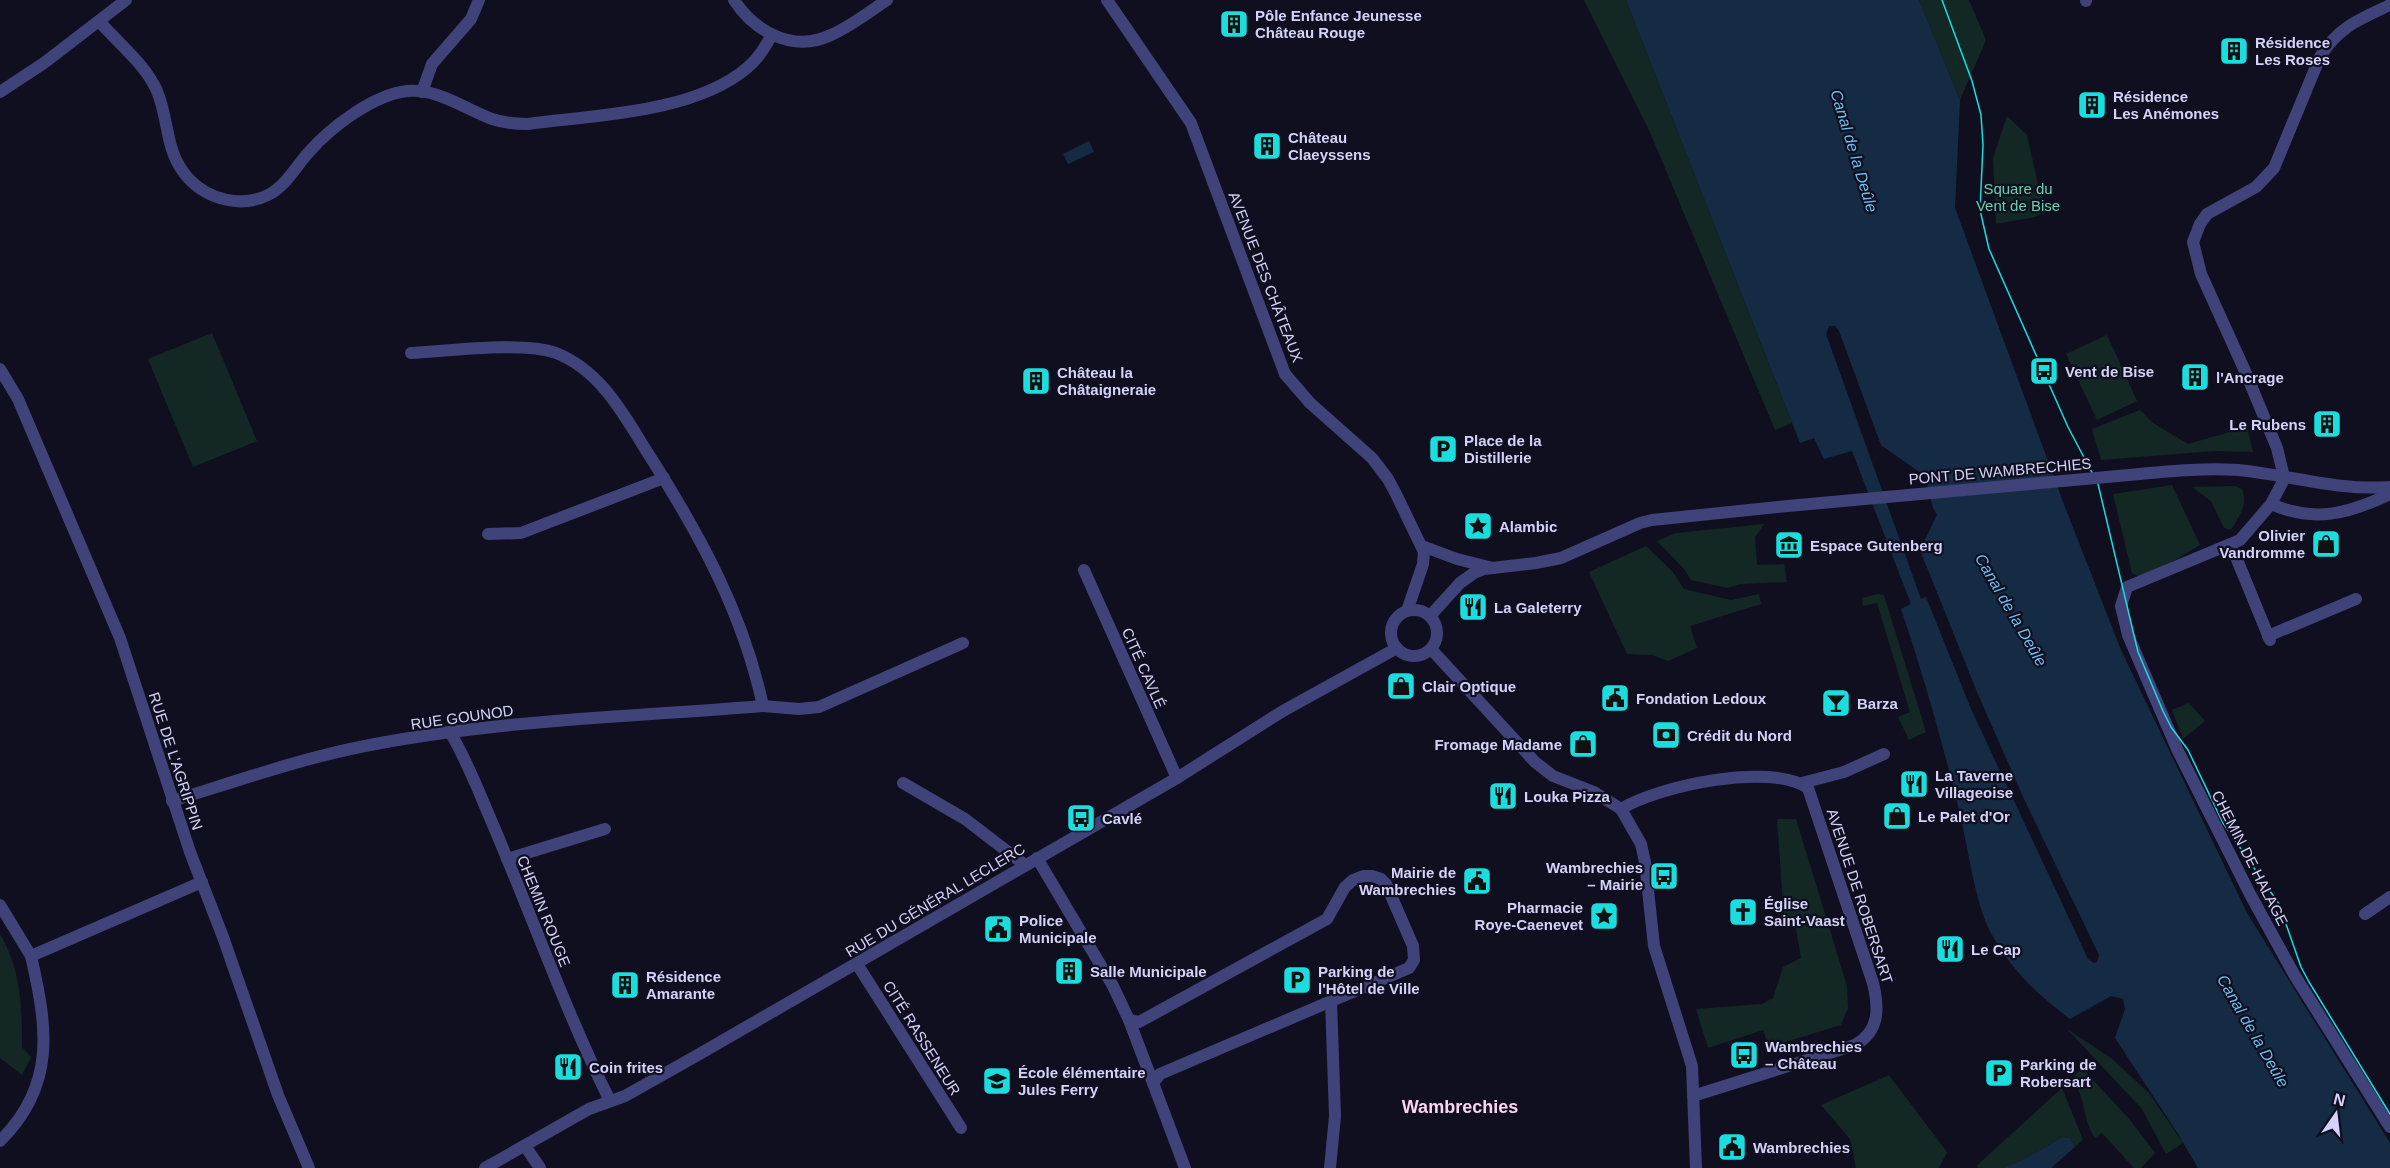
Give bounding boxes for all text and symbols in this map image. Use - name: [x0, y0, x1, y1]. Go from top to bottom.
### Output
- place label: Pôle Enfance Jeunesse Château Rouge: [1255, 7, 1422, 41]
- building icon: Pôle Enfance Jeunesse Château Rouge: [1218, 8, 1250, 40]
- place label: Résidence Les Roses: [2255, 34, 2330, 68]
- building icon: Résidence Les Roses: [2218, 35, 2250, 67]
- water label: Canal de la Deûle: [1827, 88, 1881, 214]
- place label: Résidence Les Anémones: [2113, 88, 2219, 122]
- building icon: Résidence Les Anémones: [2076, 89, 2108, 121]
- place label: Château Claeyssens: [1288, 129, 1371, 163]
- building icon: Château Claeyssens: [1251, 130, 1283, 162]
- park label: Square du Vent de Bise: [1976, 180, 2060, 214]
- street label: AVENUE DES CHÂTEAUX: [1226, 189, 1306, 365]
- bus stop icon: Vent de Bise: [2028, 355, 2060, 387]
- building icon: l'Ancrage: [2179, 361, 2211, 393]
- place label: Vent de Bise: [2065, 363, 2154, 380]
- place label: Château la Châtaigneraie: [1057, 364, 1156, 398]
- building icon: Château la Châtaigneraie: [1020, 365, 1052, 397]
- place label: l'Ancrage: [2216, 369, 2284, 386]
- building icon: Le Rubens: [2311, 408, 2343, 440]
- place label: Le Rubens: [2229, 416, 2306, 433]
- place label: Place de la Distillerie: [1464, 432, 1542, 466]
- parking icon: Place de la Distillerie: [1427, 433, 1459, 465]
- street label: PONT DE WAMBRECHIES: [1908, 455, 2092, 487]
- place icon: Alambic: [1462, 510, 1494, 542]
- place label: Alambic: [1499, 518, 1557, 535]
- place label: Olivier Vandromme: [2219, 527, 2305, 561]
- shop icon: Olivier Vandromme: [2310, 528, 2342, 560]
- museum icon: Espace Gutenberg: [1773, 529, 1805, 561]
- place label: Espace Gutenberg: [1810, 537, 1943, 554]
- water label: Canal de la Deûle: [1972, 551, 2050, 669]
- restaurant icon: La Galeterry: [1457, 591, 1489, 623]
- place label: La Galeterry: [1494, 599, 1582, 616]
- street label: CITÉ CAVLÉ: [1119, 625, 1169, 711]
- shop icon: Clair Optique: [1385, 670, 1417, 702]
- place label: Clair Optique: [1422, 678, 1516, 695]
- public building icon: Fondation Ledoux: [1599, 682, 1631, 714]
- bar icon: Barza: [1820, 687, 1852, 719]
- street label: RUE DE L'AGRIPPIN: [146, 690, 206, 832]
- place label: Fondation Ledoux: [1636, 690, 1767, 707]
- place label: Barza: [1857, 695, 1899, 712]
- street label: RUE GOUNOD: [410, 701, 515, 733]
- bank icon: Crédit du Nord: [1650, 719, 1682, 751]
- place label: Crédit du Nord: [1687, 727, 1792, 744]
- shop icon: Fromage Madame: [1567, 728, 1599, 760]
- place label: Fromage Madame: [1434, 736, 1562, 753]
- place label: La Taverne Villageoise: [1935, 767, 2013, 801]
- restaurant icon: La Taverne Villageoise: [1898, 768, 1930, 800]
- restaurant icon: Louka Pizza: [1487, 780, 1519, 812]
- place label: Louka Pizza: [1524, 788, 1611, 805]
- street label: CHEMIN DE HALAGE: [2209, 788, 2291, 928]
- shop icon: Le Palet d'Or: [1881, 800, 1913, 832]
- bus stop icon: Cavlé: [1065, 802, 1097, 834]
- street label: AVENUE DE ROBERSART: [1824, 806, 1896, 986]
- place label: Le Palet d'Or: [1918, 808, 2010, 825]
- place label: Cavlé: [1102, 810, 1142, 827]
- street label: RUE DU GÉNÉRAL LECLERC: [842, 840, 1028, 960]
- street label: CHEMIN ROUGE: [514, 853, 574, 969]
- place label: Wambrechies – Mairie: [1546, 859, 1643, 893]
- bus stop icon: Wambrechies – Mairie: [1648, 860, 1680, 892]
- place label: Mairie de Wambrechies: [1359, 864, 1456, 898]
- public building icon: Mairie de Wambrechies: [1461, 865, 1493, 897]
- place label: Église Saint-Vaast: [1764, 895, 1845, 929]
- church icon: Église Saint-Vaast: [1727, 896, 1759, 928]
- place label: Pharmacie Roye-Caenevet: [1475, 899, 1583, 933]
- place icon: Pharmacie Roye-Caenevet: [1588, 900, 1620, 932]
- place label: Police Municipale: [1019, 912, 1097, 946]
- public building icon: Police Municipale: [982, 913, 1014, 945]
- restaurant icon: Le Cap: [1934, 933, 1966, 965]
- place label: Le Cap: [1971, 941, 2021, 958]
- building icon: Salle Municipale: [1053, 955, 1085, 987]
- place label: Salle Municipale: [1090, 963, 1207, 980]
- place label: Parking de l'Hôtel de Ville: [1318, 963, 1420, 997]
- parking icon: Parking de l'Hôtel de Ville: [1281, 964, 1313, 996]
- place label: Résidence Amarante: [646, 968, 721, 1002]
- building icon: Résidence Amarante: [609, 969, 641, 1001]
- water label: Canal de la Deûle: [2214, 972, 2292, 1090]
- street label: CITÉ RASSENEUR: [880, 978, 964, 1098]
- place label: Wambrechies – Château: [1765, 1038, 1862, 1072]
- bus stop icon: Wambrechies – Château: [1728, 1039, 1760, 1071]
- restaurant icon: Coin frites: [552, 1051, 584, 1083]
- place label: Parking de Robersart: [2020, 1056, 2097, 1090]
- parking icon: Parking de Robersart: [1983, 1057, 2015, 1089]
- place label: Coin frites: [589, 1059, 663, 1076]
- place label: École élémentaire Jules Ferry: [1018, 1064, 1146, 1098]
- school or university icon: École élémentaire Jules Ferry: [981, 1065, 1013, 1097]
- north arrow: [2306, 1084, 2366, 1144]
- text: N: [2332, 1090, 2347, 1110]
- district label: Wambrechies: [1402, 1097, 1518, 1117]
- public building icon: Wambrechies: [1716, 1131, 1748, 1163]
- place label: Wambrechies: [1753, 1139, 1850, 1156]

